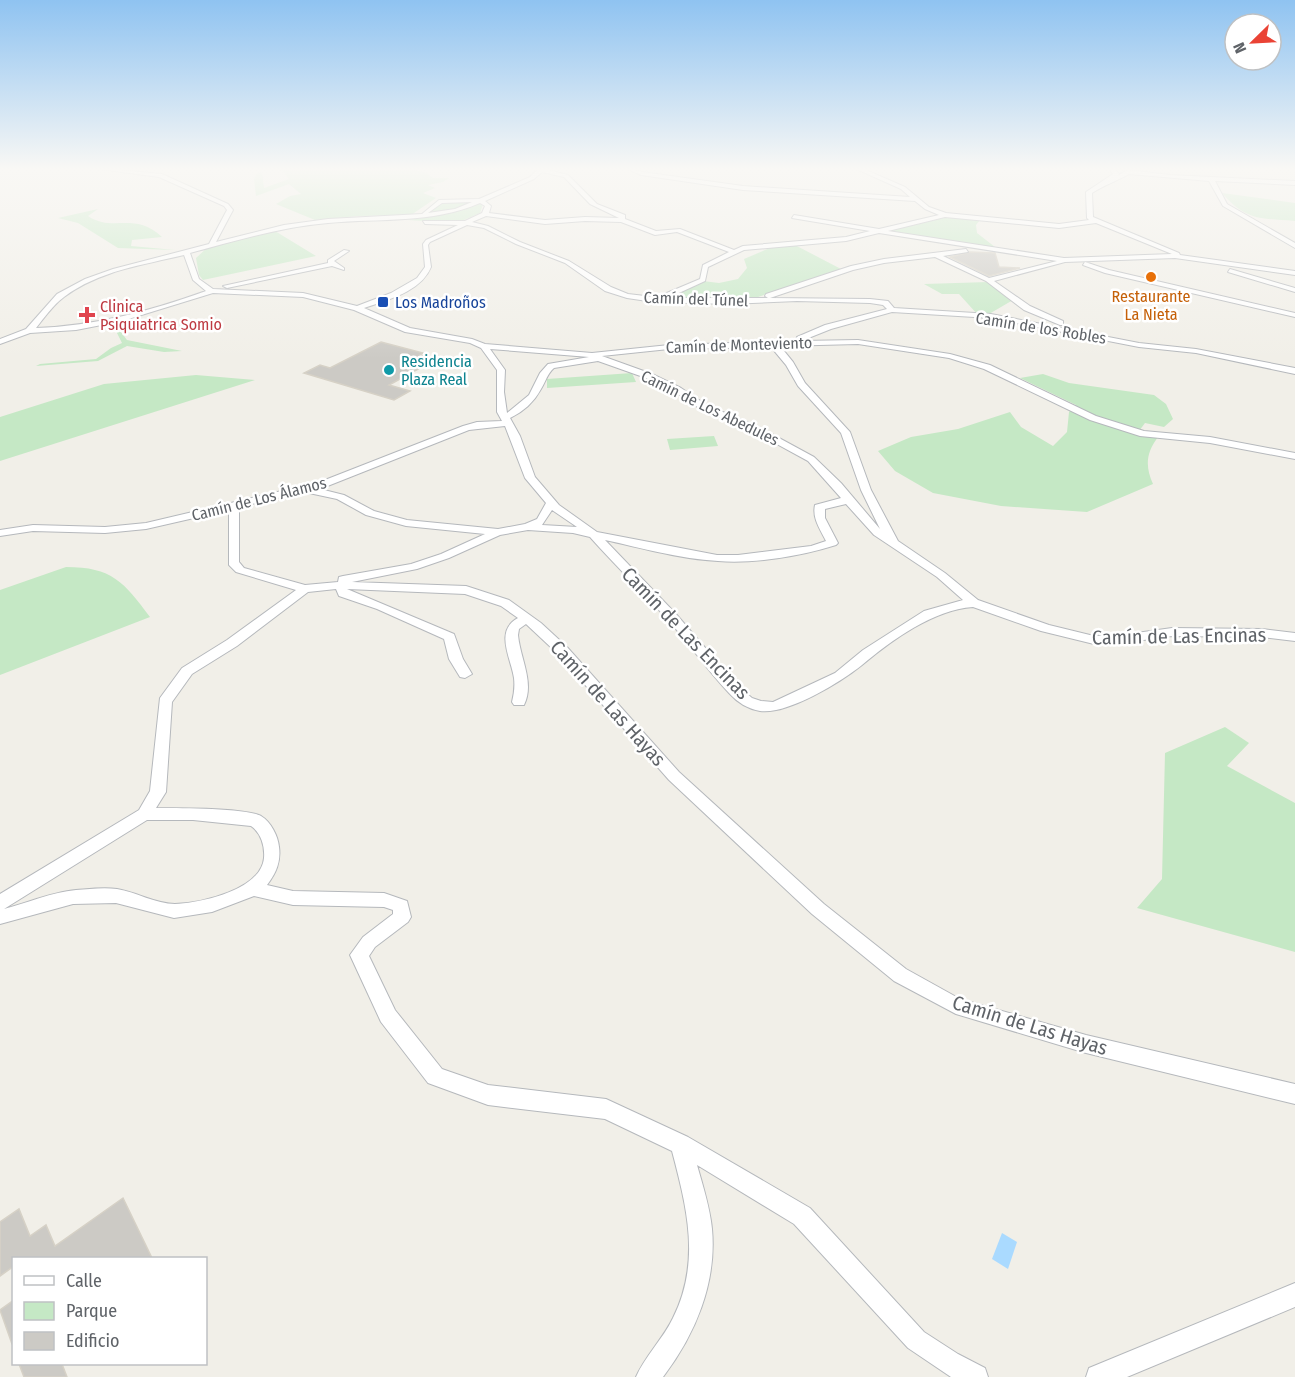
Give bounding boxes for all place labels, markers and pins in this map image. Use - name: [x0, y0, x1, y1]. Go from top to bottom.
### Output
- marker: Restaurante La Nieta: [1144, 270, 1158, 284]
- place label: Restaurante La Nieta: [1112, 287, 1190, 324]
- place label: Los Madroños: [395, 293, 486, 312]
- marker: Los Madroños: [376, 295, 390, 309]
- place label: Clinica Psiquiatrica Somio: [100, 297, 222, 334]
- marker: Clinica Psiquiatrica Somio: [78, 306, 96, 324]
- place label: Residencia Plaza Real: [401, 352, 472, 389]
- marker: Residencia Plaza Real: [382, 363, 396, 377]

